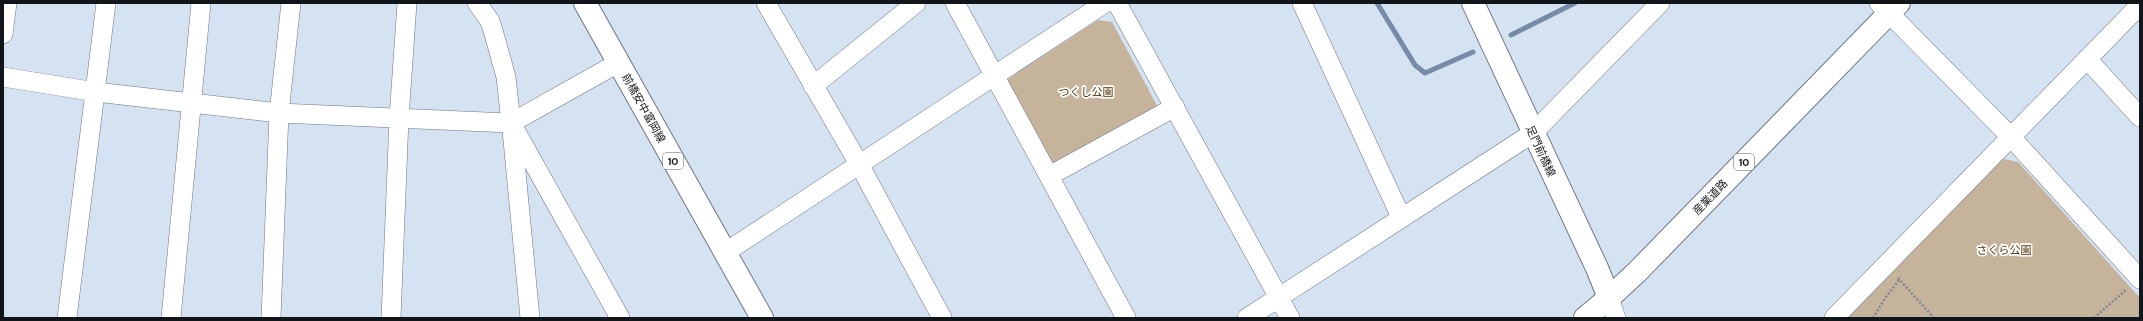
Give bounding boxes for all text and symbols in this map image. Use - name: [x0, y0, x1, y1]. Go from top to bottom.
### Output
- street label: 前橋安中富岡線: [619, 71, 669, 145]
- park label: つくし公園: [1059, 85, 1114, 99]
- street label: 足門前橋線: [1523, 123, 1559, 179]
- road number: 10: [663, 153, 683, 169]
- road number: 10: [1734, 154, 1754, 170]
- street label: 産業道路: [1690, 176, 1730, 218]
- park label: さくら公園: [1977, 243, 2032, 257]

